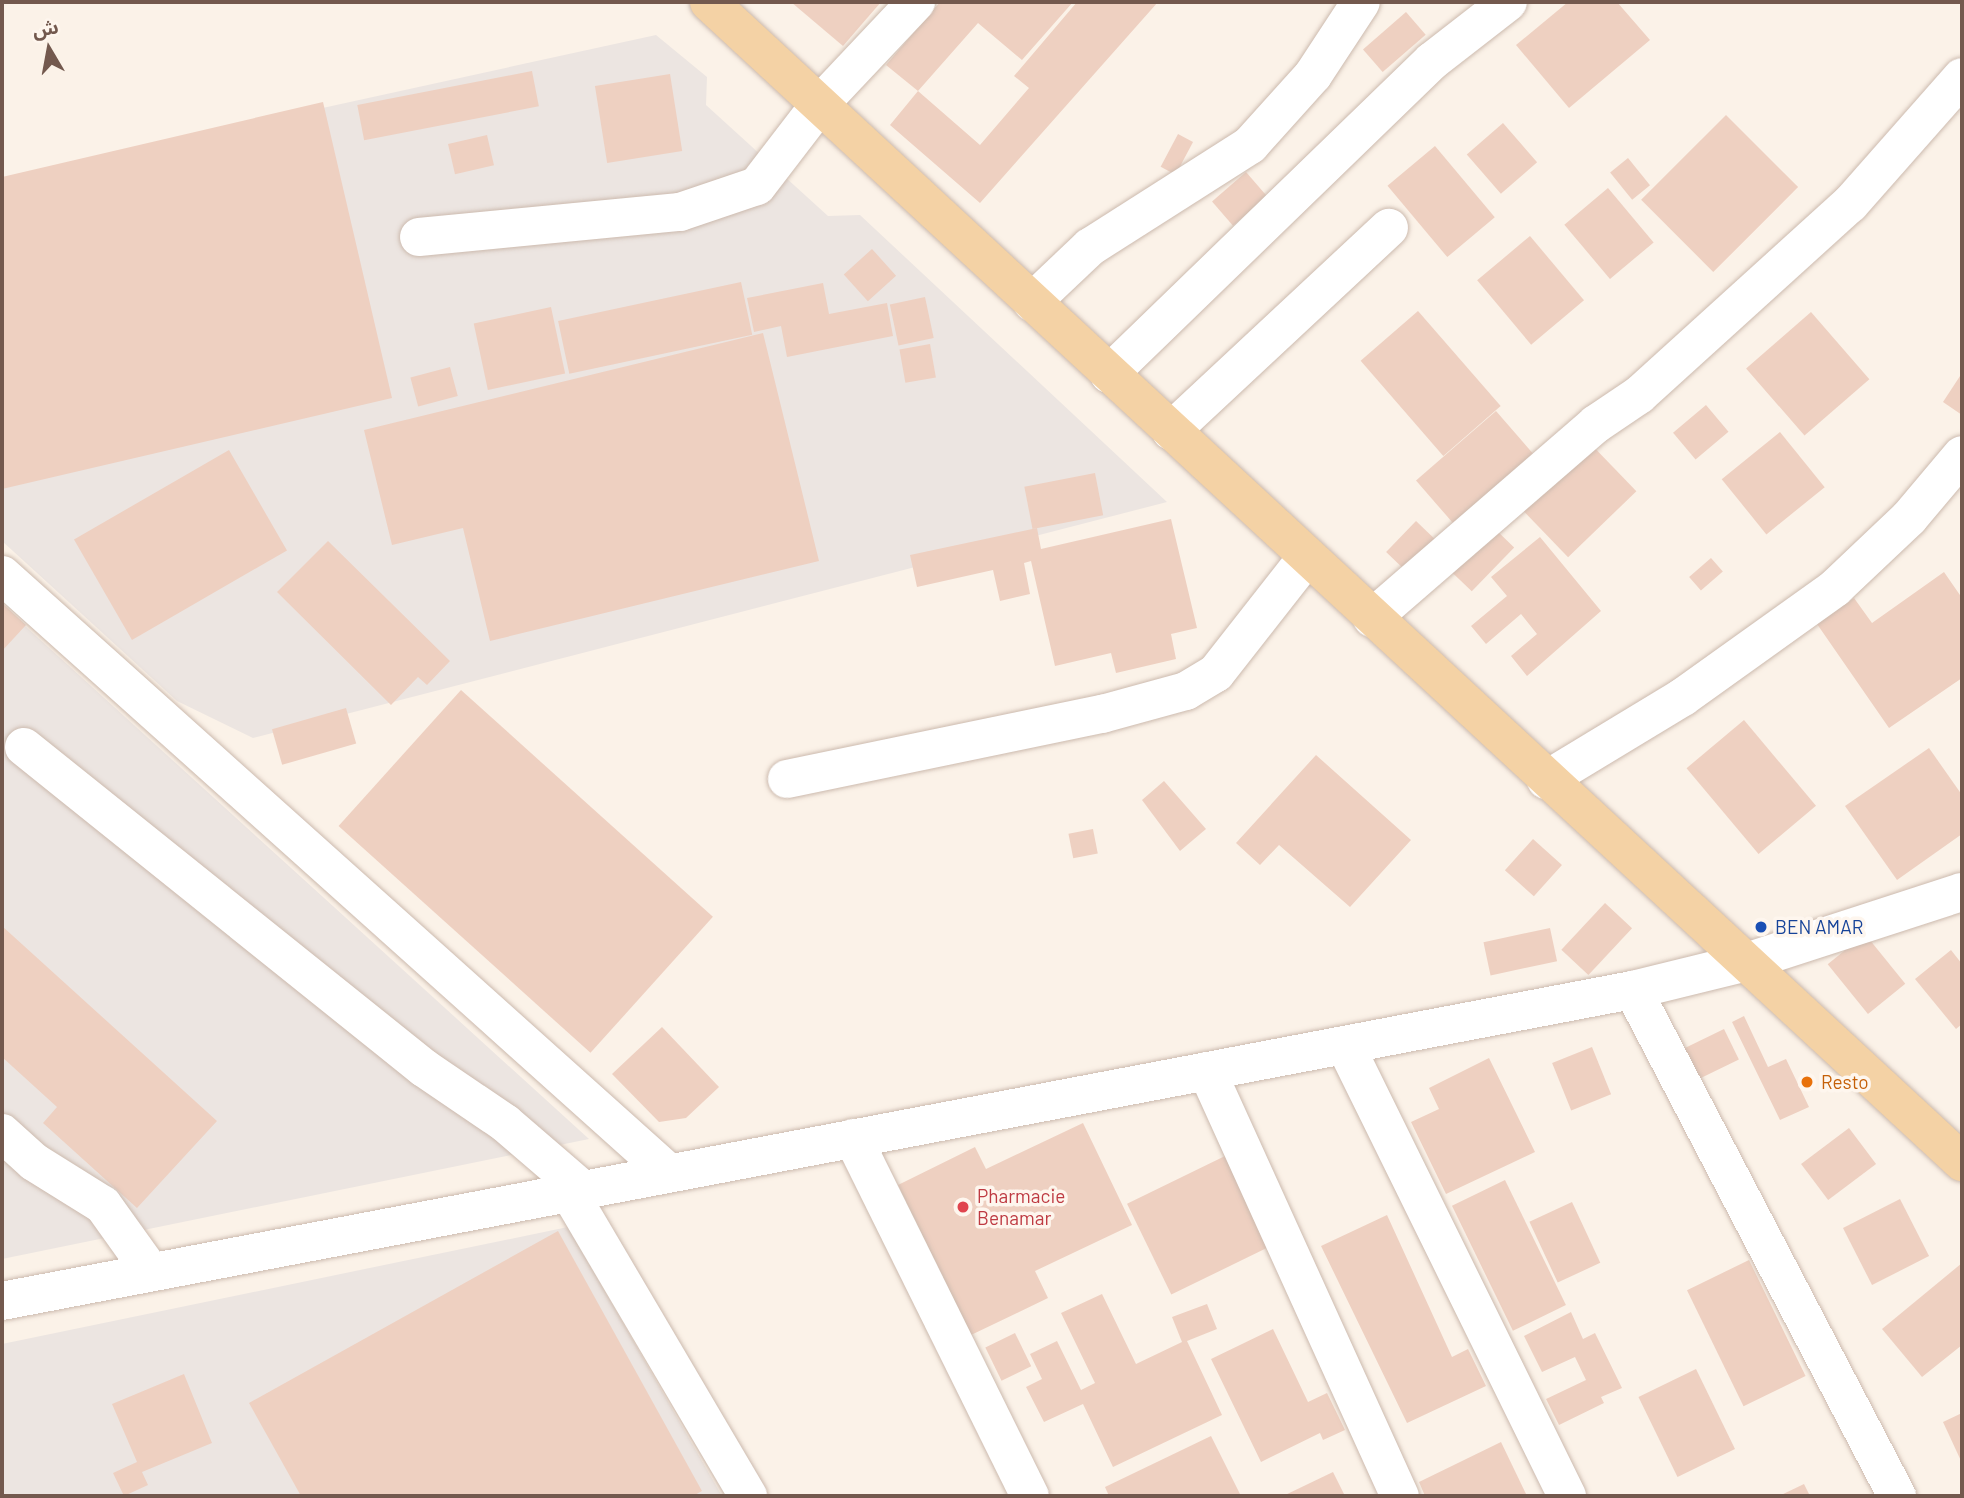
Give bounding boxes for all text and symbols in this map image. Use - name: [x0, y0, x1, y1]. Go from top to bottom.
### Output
- north arrow: [14, 14, 84, 84]
- text: ش: [30, 14, 60, 41]
- place label: BEN AMAR: [1775, 916, 1863, 938]
- marker: BEN AMAR: [1753, 919, 1769, 935]
- place label: Resto: [1821, 1071, 1869, 1093]
- marker: Resto: [1799, 1074, 1815, 1090]
- place label: Pharmacie Benamar: [977, 1185, 1065, 1229]
- marker: Pharmacie Benamar: [955, 1199, 971, 1215]

